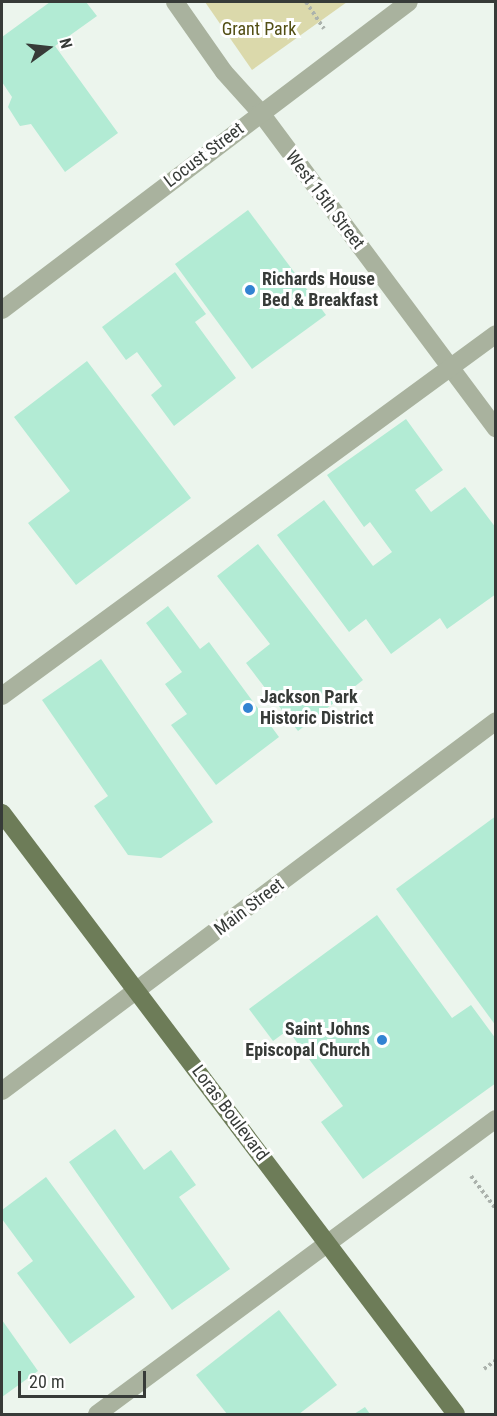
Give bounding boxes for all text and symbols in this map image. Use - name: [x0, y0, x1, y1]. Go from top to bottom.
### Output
- north arrow: [18, 18, 78, 78]
- park label: Grant Park: [222, 18, 296, 40]
- text: N: [55, 36, 76, 50]
- street label: Locust Street: [160, 118, 248, 192]
- street label: West 15th Street: [281, 147, 369, 253]
- place label: Richards House Bed & Breakfast: [262, 269, 378, 312]
- marker: Richards House Bed & Breakfast: [243, 283, 257, 297]
- place label: Jackson Park Historic District: [260, 687, 374, 730]
- marker: Jackson Park Historic District: [241, 701, 255, 715]
- street label: Main Street: [210, 874, 288, 940]
- place label: Saint Johns Episcopal Church: [245, 1019, 370, 1062]
- marker: Saint Johns Episcopal Church: [375, 1033, 389, 1047]
- street label: Loras Boulevard: [187, 1061, 273, 1165]
- scale bar: [21, 1359, 148, 1397]
- text: 20 m: [29, 1371, 64, 1392]

